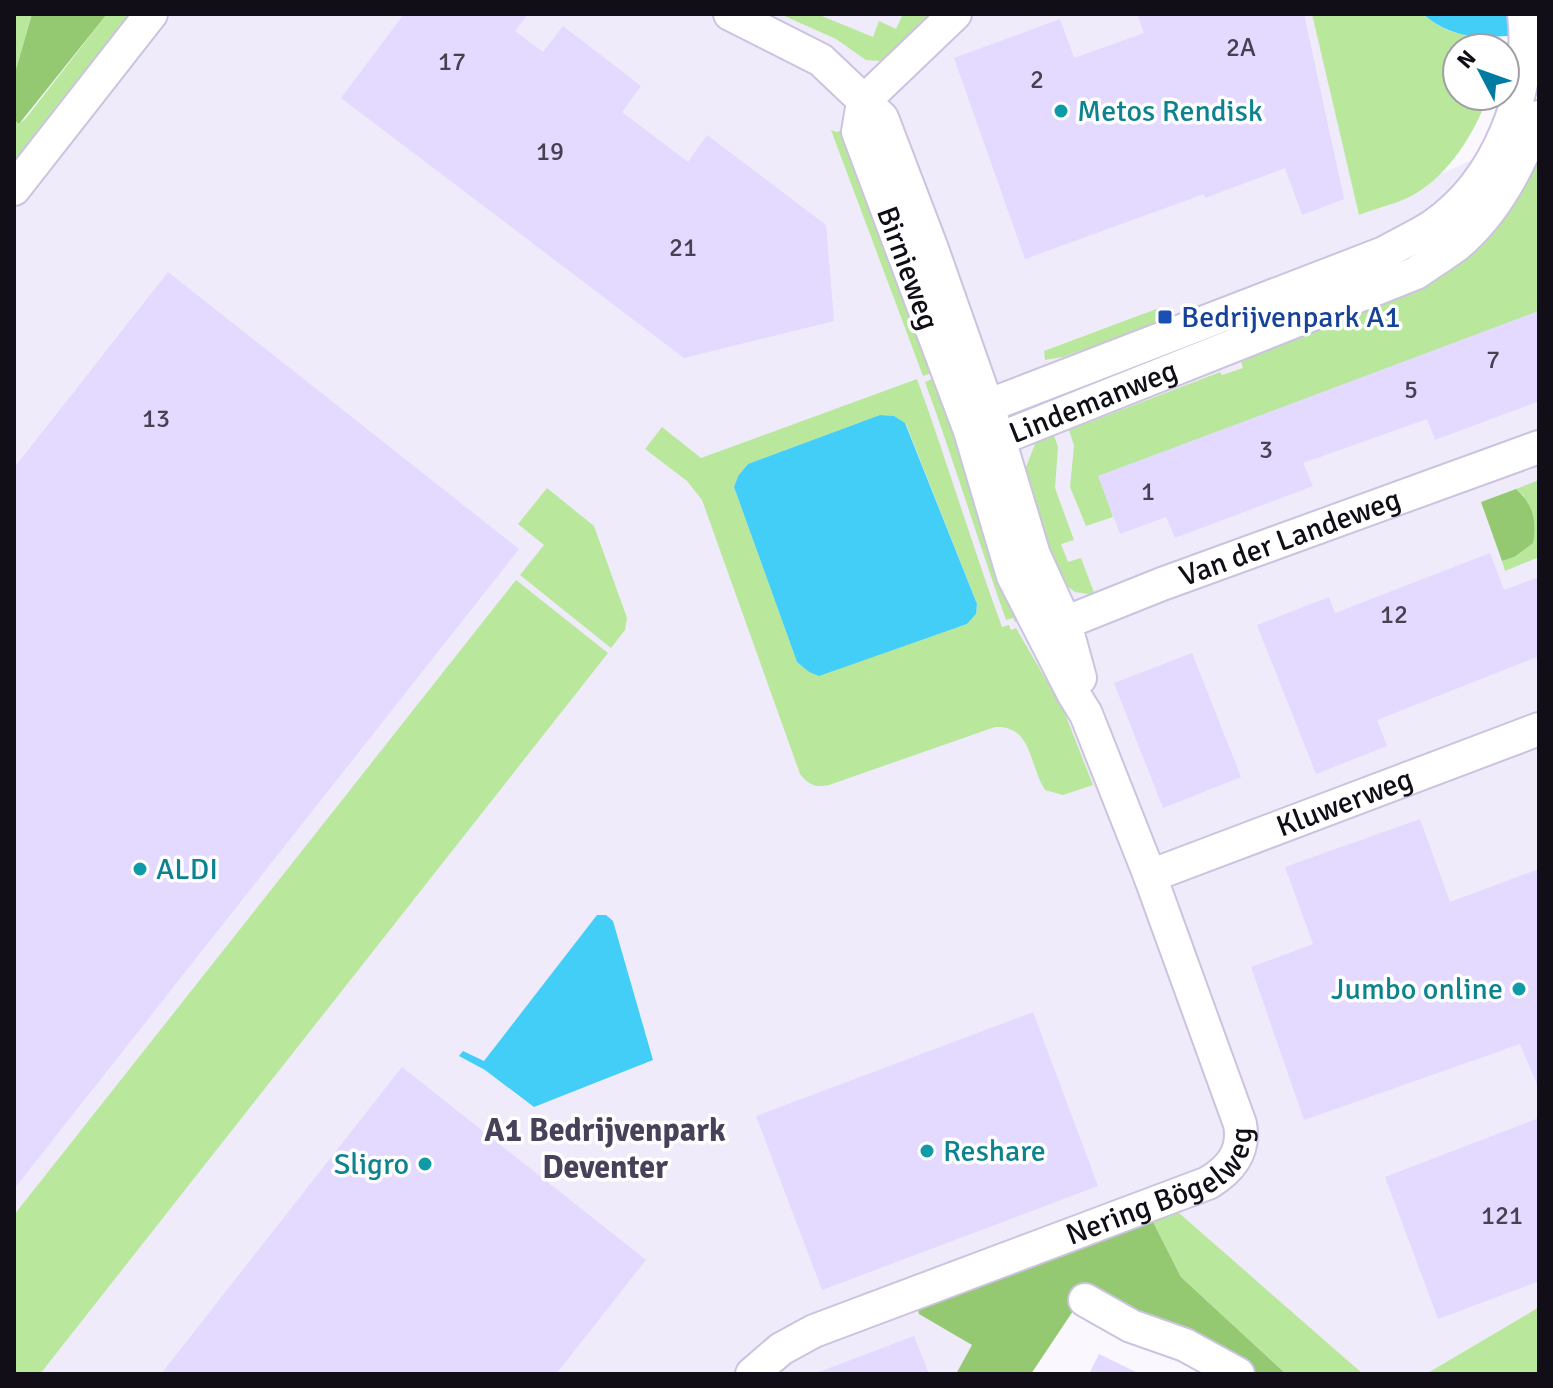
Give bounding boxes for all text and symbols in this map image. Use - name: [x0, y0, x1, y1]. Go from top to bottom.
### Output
- house number: 2A: [1226, 32, 1256, 64]
- north arrow: [1441, 32, 1521, 112]
- text: N: [1451, 45, 1481, 74]
- house number: 17: [438, 46, 466, 78]
- house number: 2: [1030, 64, 1044, 96]
- place label: Metos Rendisk: [1077, 93, 1263, 130]
- marker: Metos Rendisk: [1052, 102, 1070, 120]
- house number: 19: [536, 136, 564, 168]
- street label: Birnieweg: [868, 201, 947, 335]
- house number: 21: [669, 232, 697, 264]
- place label: Bedrijvenpark A1: [1181, 299, 1401, 336]
- marker: Bedrijvenpark A1: [1156, 308, 1174, 326]
- house number: 7: [1486, 344, 1500, 376]
- street label: Lindemanweg: [1004, 352, 1183, 452]
- house number: 5: [1404, 374, 1418, 406]
- house number: 13: [142, 403, 170, 435]
- house number: 3: [1259, 434, 1273, 466]
- house number: 1: [1141, 476, 1155, 508]
- street label: Van der Landeweg: [1175, 481, 1406, 595]
- house number: 12: [1380, 599, 1408, 631]
- street label: Kluwerweg: [1271, 760, 1418, 846]
- place label: ALDI: [156, 851, 218, 888]
- marker: ALDI: [131, 860, 149, 878]
- place label: Jumbo online: [1331, 971, 1503, 1008]
- marker: Jumbo online: [1510, 980, 1528, 998]
- district label: A1 Bedrijvenpark Deventer: [484, 1111, 726, 1187]
- street label: Nering Bögelweg: [1061, 1127, 1260, 1254]
- place label: Reshare: [943, 1133, 1046, 1170]
- marker: Reshare: [918, 1142, 936, 1160]
- place label: Sligro: [334, 1146, 409, 1183]
- marker: Sligro: [416, 1155, 434, 1173]
- house number: 121: [1481, 1200, 1523, 1232]

